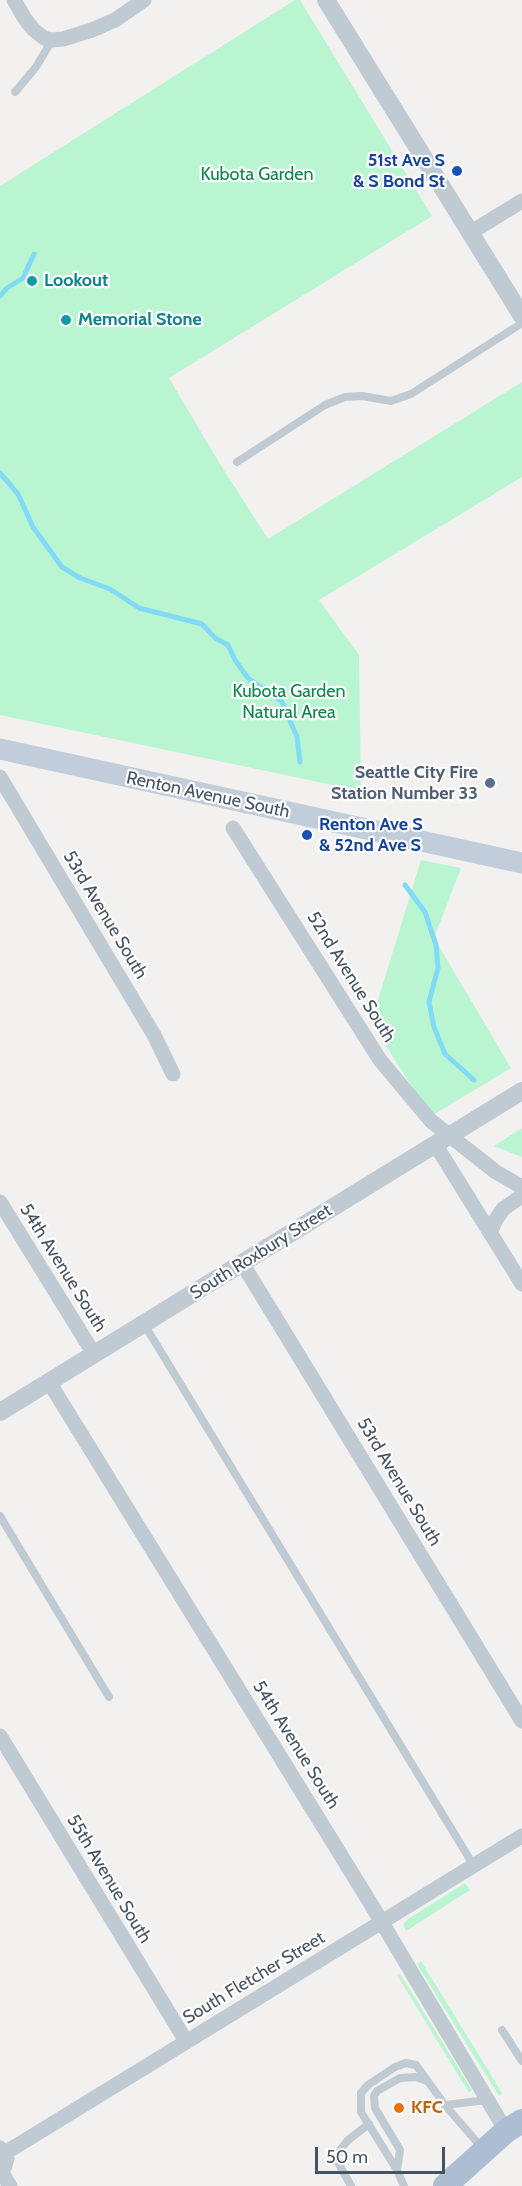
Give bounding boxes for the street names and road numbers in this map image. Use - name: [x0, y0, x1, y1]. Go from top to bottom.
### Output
- street label: Renton Avenue South: [124, 767, 292, 823]
- street label: 53rd Avenue South: [58, 847, 152, 983]
- street label: 52nd Avenue South: [302, 908, 400, 1046]
- street label: 54th Avenue South: [15, 1200, 111, 1336]
- street label: South Roxbury Street: [186, 1200, 336, 1304]
- street label: 53rd Avenue South: [352, 1414, 446, 1550]
- street label: 54th Avenue South: [248, 1677, 344, 1813]
- street label: 55th Avenue South: [62, 1811, 156, 1947]
- street label: South Fletcher Street: [179, 1927, 329, 2029]

